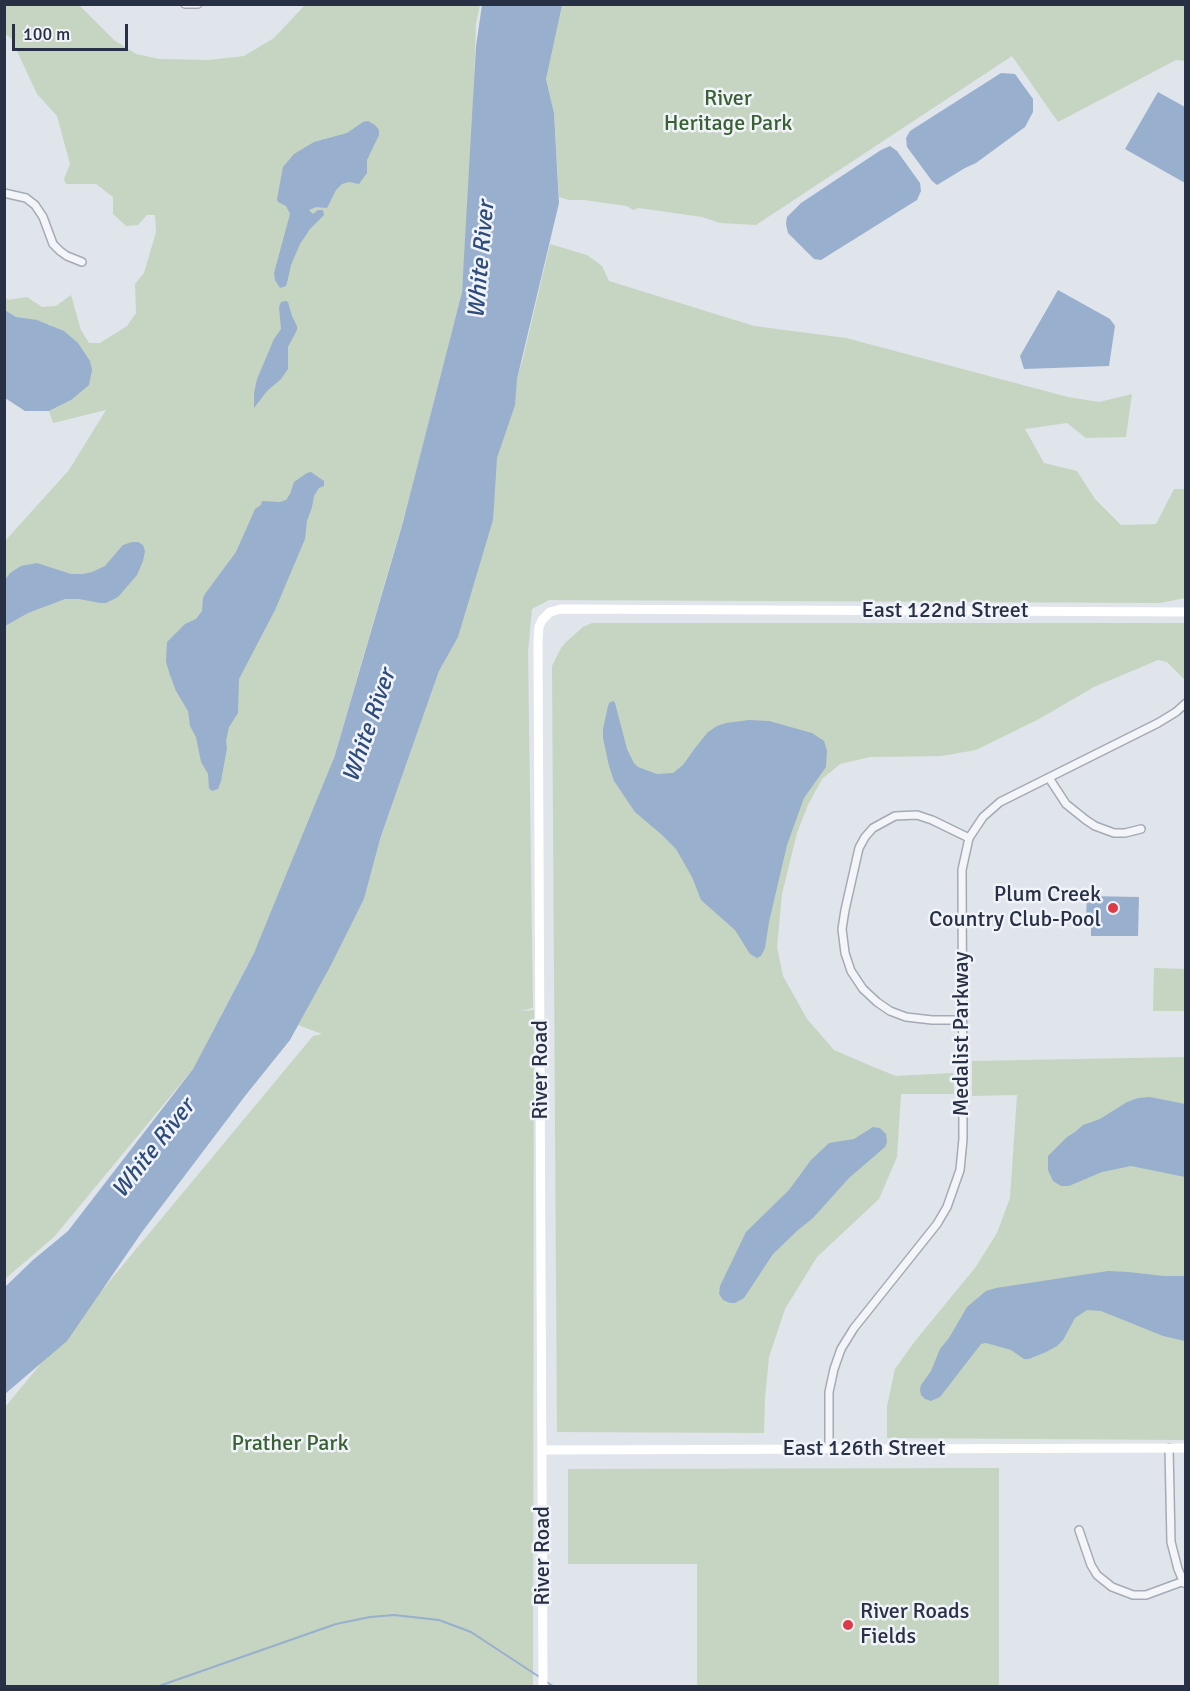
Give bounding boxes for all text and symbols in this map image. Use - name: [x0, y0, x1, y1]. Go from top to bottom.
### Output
- scale bar: [15, 12, 130, 50]
- text: 100 m: [23, 23, 70, 45]
- park label: River Heritage Park: [664, 86, 792, 138]
- water label: White River: [463, 200, 501, 320]
- street label: East 122nd Street: [861, 598, 1029, 624]
- water label: White River: [337, 666, 403, 786]
- place label: Plum Creek Country Club-Pool: [929, 882, 1101, 933]
- marker: Plum Creek Country Club-Pool: [1106, 901, 1120, 915]
- street label: Medalist Parkway: [949, 951, 975, 1117]
- street label: River Road: [528, 1020, 554, 1120]
- water label: White River: [106, 1094, 202, 1204]
- park label: Prather Park: [232, 1431, 348, 1457]
- street label: East 126th Street: [782, 1436, 946, 1462]
- street label: River Road: [530, 1506, 556, 1606]
- place label: River Roads Fields: [860, 1599, 969, 1651]
- marker: River Roads Fields: [841, 1618, 855, 1632]

